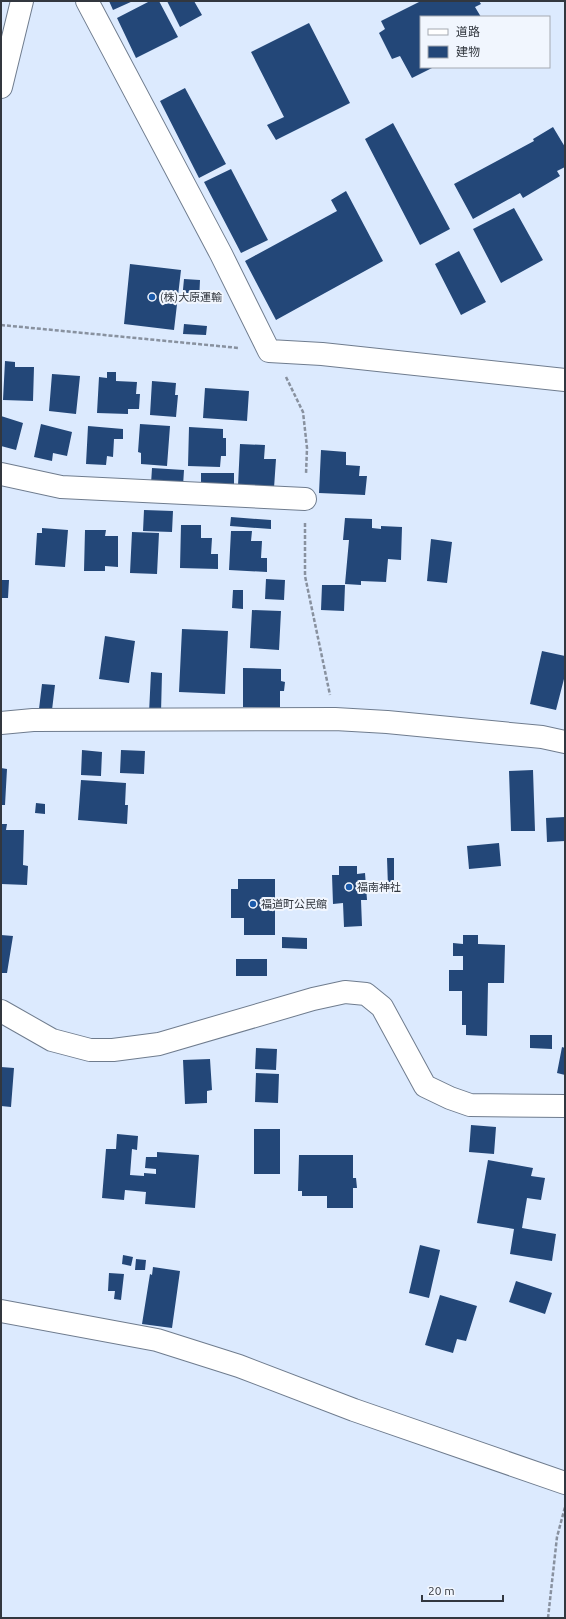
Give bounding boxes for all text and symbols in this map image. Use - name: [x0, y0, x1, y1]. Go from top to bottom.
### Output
- legend: [420, 16, 550, 68]
- text: 道路: [456, 25, 480, 38]
- text: 建物: [456, 45, 480, 58]
- place label: (株)大原運輸: [160, 291, 222, 304]
- marker: (株)大原運輸: [147, 292, 157, 302]
- place label: 福南神社: [357, 881, 401, 893]
- marker: 福南神社: [344, 882, 354, 892]
- place label: 福道町公民館: [261, 898, 327, 910]
- marker: 福道町公民館: [248, 899, 258, 909]
- scale bar: [422, 1577, 503, 1603]
- text: 20 m: [428, 1584, 455, 1597]

